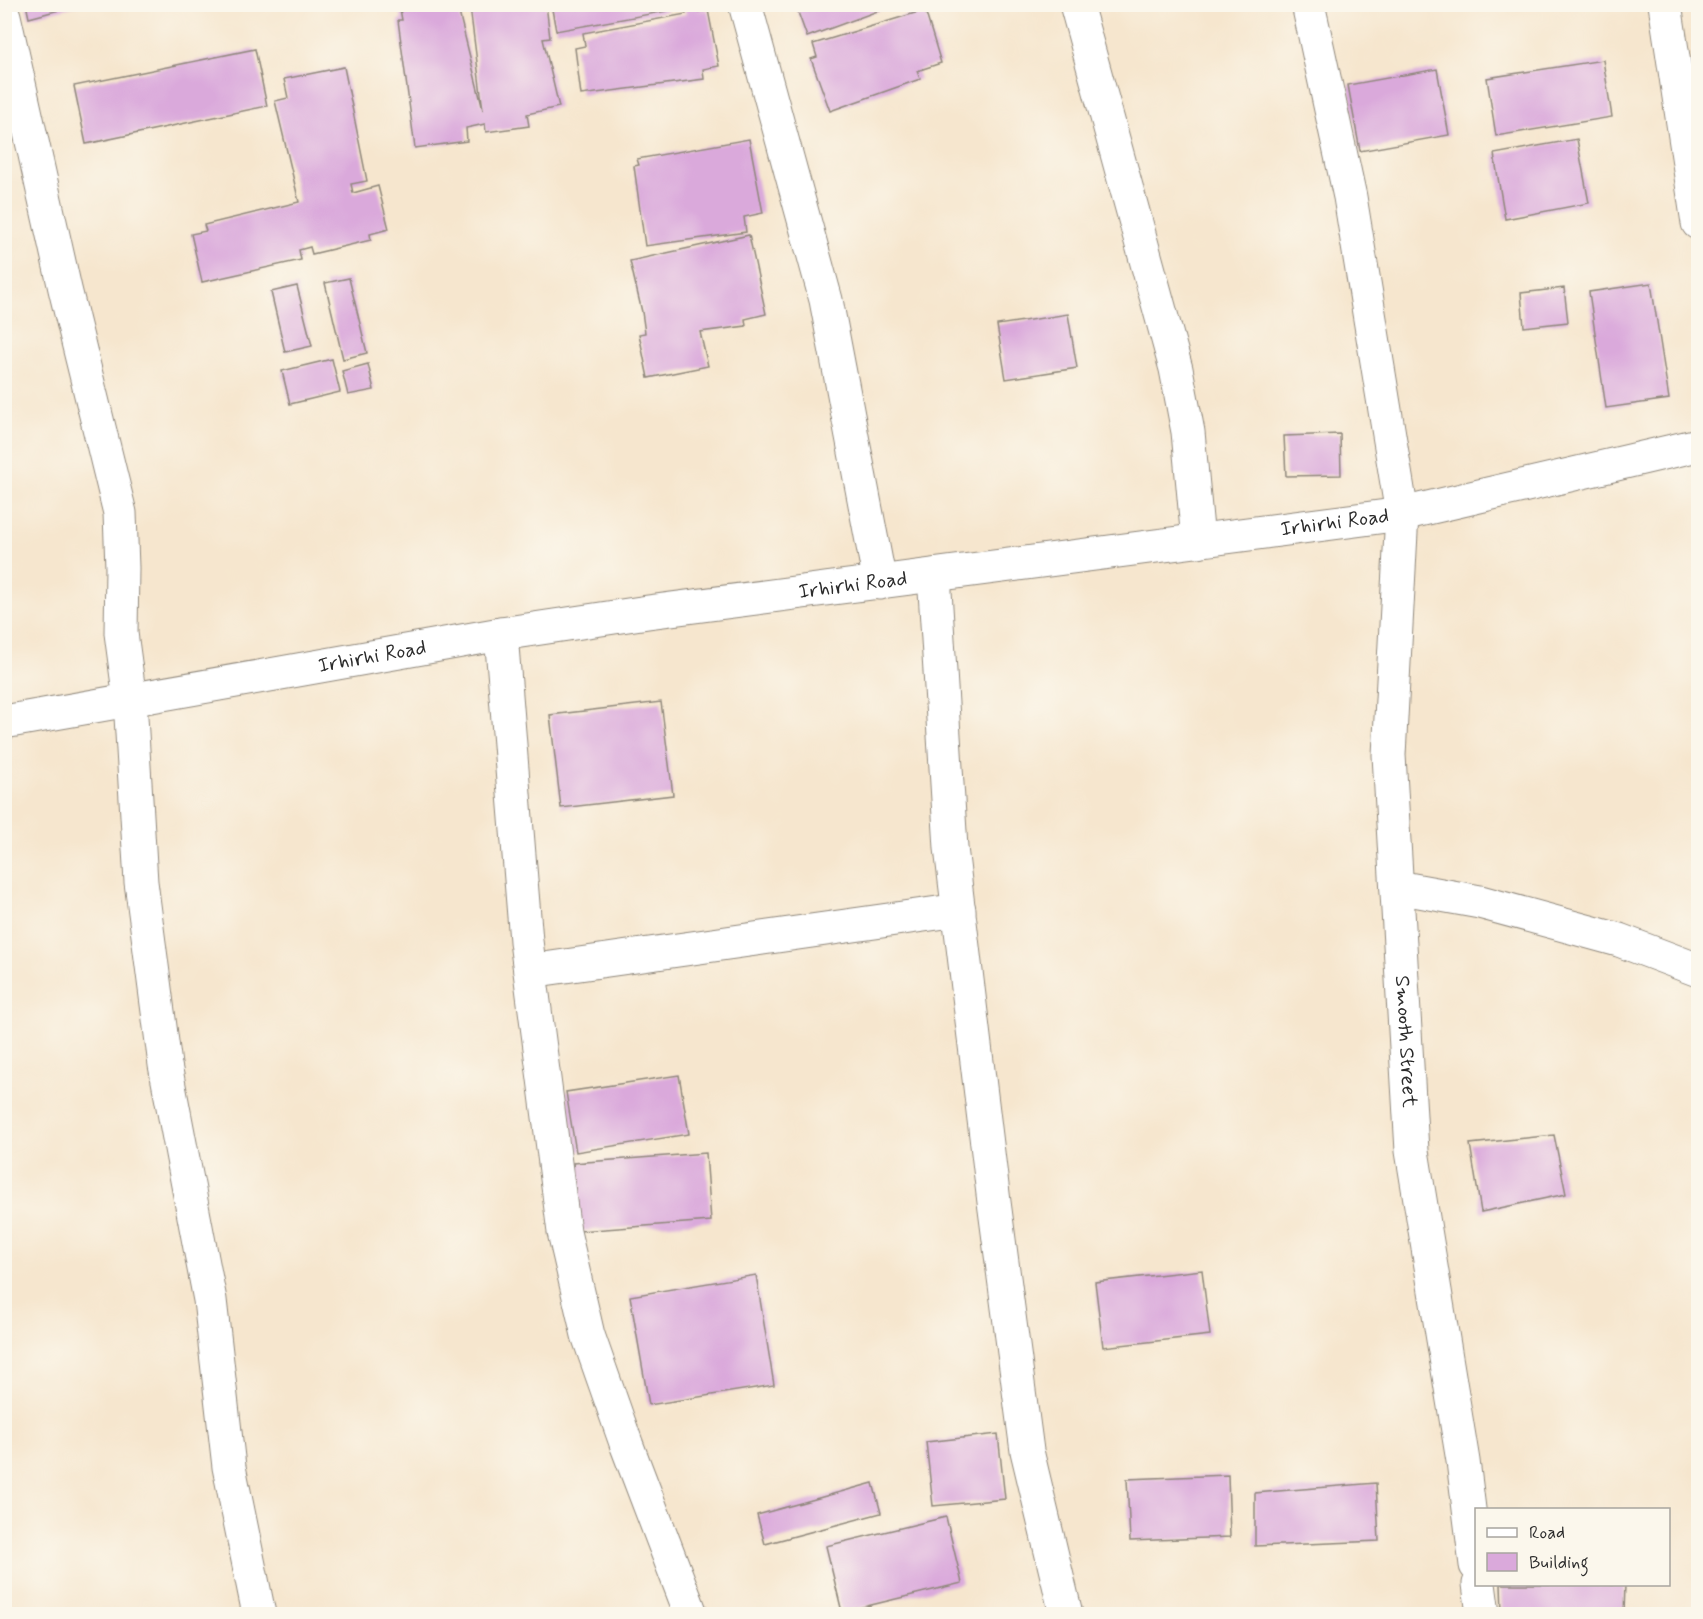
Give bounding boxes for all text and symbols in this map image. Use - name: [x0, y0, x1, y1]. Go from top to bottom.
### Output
- street label: Irhirhi Road: [1279, 502, 1391, 544]
- street label: Irhirhi Road: [797, 564, 909, 606]
- street label: Irhirhi Road: [316, 633, 428, 680]
- street label: Smooth Street: [1388, 975, 1423, 1109]
- legend: [1475, 1508, 1670, 1586]
- text: Road: [1529, 1521, 1565, 1545]
- text: Building: [1529, 1551, 1589, 1577]

